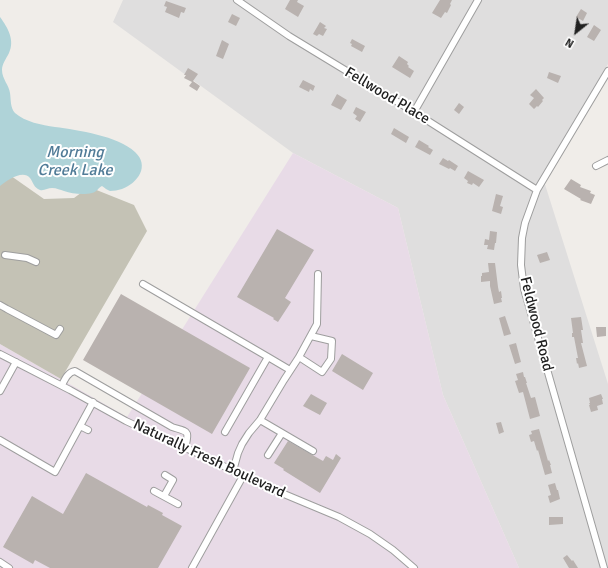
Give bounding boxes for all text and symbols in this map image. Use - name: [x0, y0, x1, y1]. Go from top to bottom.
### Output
- north arrow: [556, 12, 596, 52]
- text: N: [563, 35, 576, 50]
- street label: Fellwood Place: [341, 64, 433, 128]
- water label: Morning Creek Lake: [38, 143, 112, 181]
- street label: Feldwood Road: [516, 275, 556, 373]
- street label: Naturally Fresh Boulevard: [130, 416, 288, 502]

